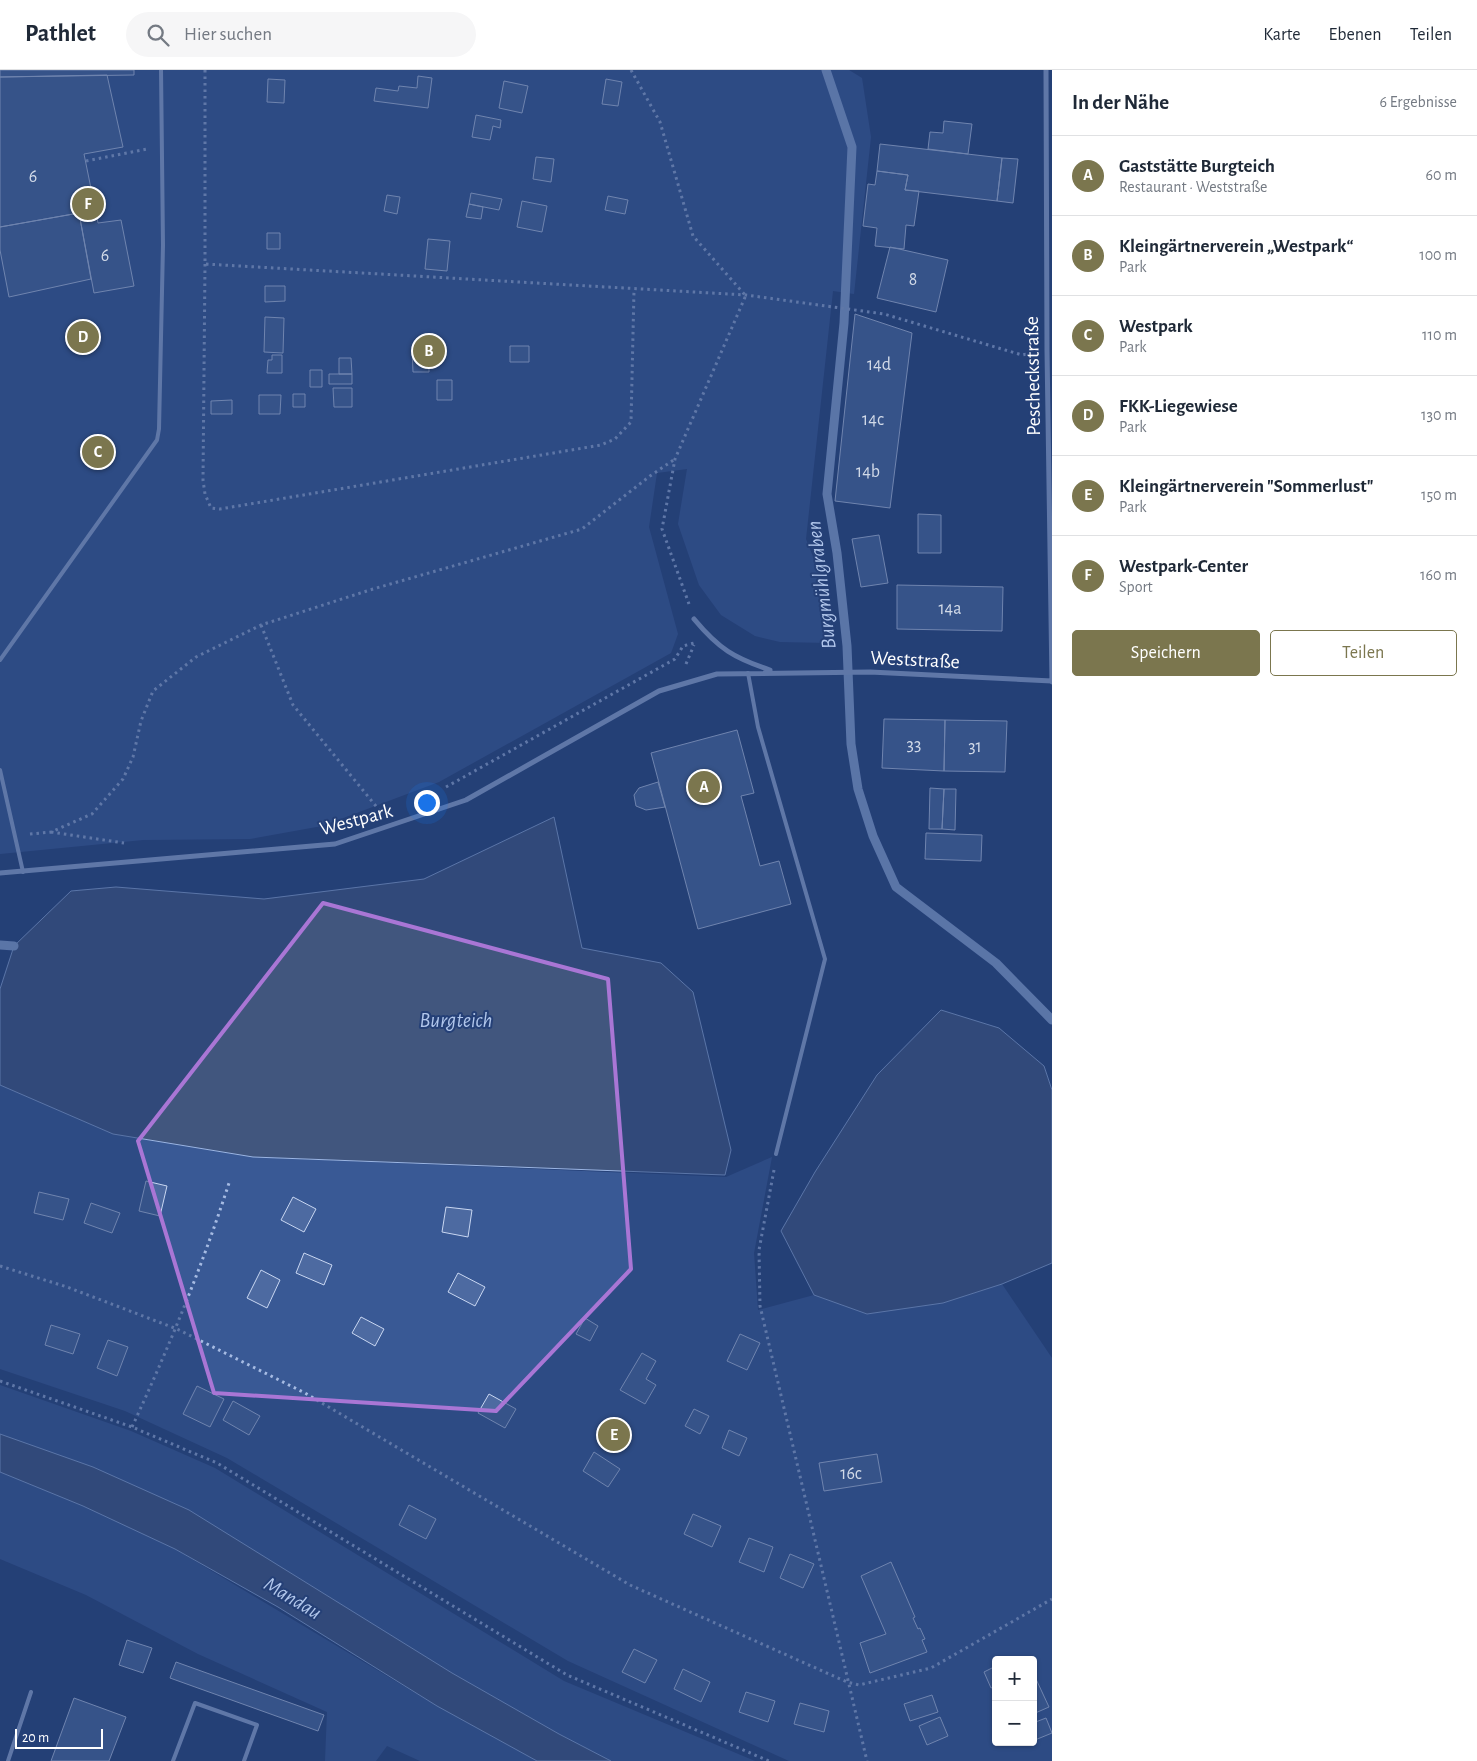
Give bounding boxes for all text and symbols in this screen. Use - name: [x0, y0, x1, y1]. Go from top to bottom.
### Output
- search box: [126, 12, 476, 57]
- icon: search: [144, 21, 172, 49]
- text: Pathlet: [25, 22, 96, 46]
- text: Hier suchen: [184, 25, 272, 44]
- text: Karte: [1263, 26, 1301, 44]
- text: Ebenen: [1329, 26, 1382, 44]
- text: Teilen: [1410, 26, 1452, 44]
- text: In der Nähe: [1072, 92, 1169, 113]
- text: 6 Ergebnisse: [1380, 94, 1457, 110]
- text: Gaststätte Burgteich: [1119, 157, 1275, 176]
- text: A: [1083, 167, 1093, 183]
- text: 60 m: [1426, 167, 1457, 183]
- house number: 6: [29, 168, 37, 186]
- text: Restaurant · Weststraße: [1119, 179, 1267, 195]
- pin: F: [72, 185, 104, 223]
- text: Kleingärtnerverein „Westpark“: [1119, 237, 1354, 256]
- house number: 6: [101, 247, 109, 265]
- text: B: [1083, 247, 1093, 263]
- text: 100 m: [1419, 247, 1457, 263]
- text: Park: [1119, 259, 1147, 275]
- house number: 8: [909, 271, 917, 289]
- street label: Pescheckstraße: [1022, 316, 1044, 436]
- text: Westpark: [1119, 317, 1193, 336]
- pin: D: [67, 318, 99, 356]
- text: C: [1084, 327, 1092, 343]
- text: 110 m: [1422, 327, 1457, 343]
- pin: B: [413, 332, 445, 370]
- text: Park: [1119, 339, 1147, 355]
- house number: 14d: [867, 356, 891, 374]
- text: FKK-Liegewiese: [1119, 397, 1238, 416]
- text: D: [1083, 407, 1093, 423]
- text: 130 m: [1421, 407, 1457, 423]
- house number: 14c: [862, 411, 884, 429]
- text: Park: [1119, 419, 1147, 435]
- pin: C: [82, 433, 114, 471]
- house number: 14b: [856, 463, 880, 481]
- text: Kleingärtnerverein "Sommerlust": [1119, 477, 1374, 496]
- text: E: [1084, 487, 1092, 503]
- text: 150 m: [1421, 487, 1457, 503]
- text: Park: [1119, 499, 1147, 515]
- water label: Burgmühlgraben: [803, 520, 840, 650]
- text: Westpark-Center: [1119, 557, 1248, 576]
- text: F: [1084, 567, 1092, 583]
- text: 160 m: [1420, 567, 1457, 583]
- text: Sport: [1119, 579, 1153, 595]
- house number: 14a: [938, 600, 962, 618]
- button: Speichern: [1072, 630, 1260, 676]
- button: Teilen: [1270, 630, 1457, 676]
- street label: Weststraße: [870, 648, 960, 672]
- house number: 33: [907, 736, 921, 754]
- house number: 31: [968, 738, 982, 756]
- pin: A: [688, 768, 720, 806]
- your location: [414, 790, 440, 816]
- street label: Westpark: [318, 801, 395, 839]
- water label: Burgteich: [420, 1010, 492, 1031]
- pin: E: [598, 1416, 630, 1454]
- house number: 16c: [840, 1465, 862, 1483]
- water label: Mandau: [260, 1573, 325, 1624]
- map controls: [992, 1656, 1037, 1746]
- button: +: [992, 1656, 1037, 1701]
- button: −: [992, 1701, 1037, 1746]
- scale bar: [15, 1726, 102, 1749]
- text: 20 m: [22, 1731, 49, 1745]

